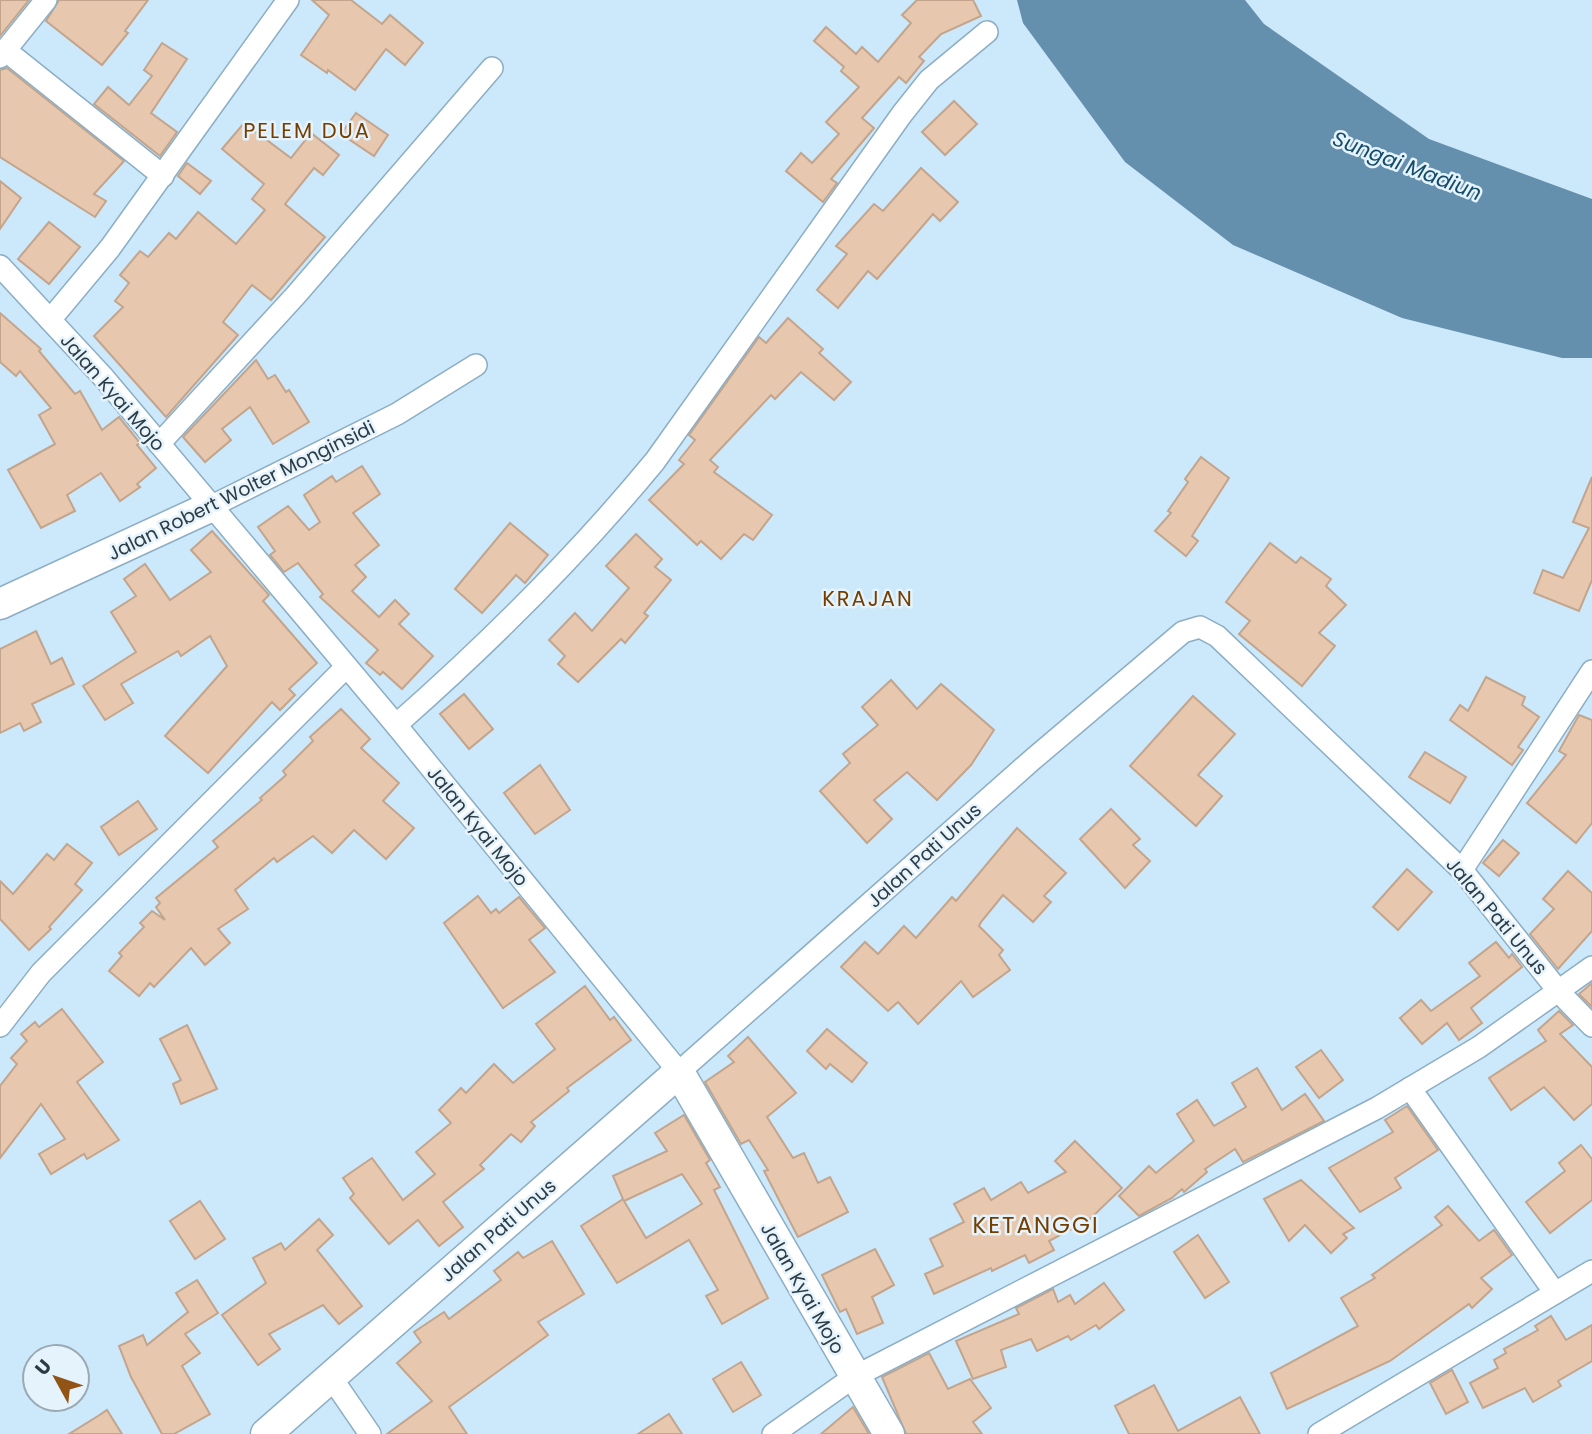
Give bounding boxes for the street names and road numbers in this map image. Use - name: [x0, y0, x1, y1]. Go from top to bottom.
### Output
- street label: Jalan Kyai Mojo: [54, 328, 171, 457]
- street label: Jalan Robert Wolter Monginsidi: [103, 414, 379, 567]
- street label: Jalan Kyai Mojo: [421, 760, 535, 892]
- street label: Jalan Pati Unus: [861, 797, 987, 914]
- street label: Jalan Pati Unus: [1440, 852, 1554, 981]
- street label: Jalan Pati Unus: [435, 1173, 562, 1288]
- street label: Jalan Kyai Mojo: [754, 1218, 851, 1359]

